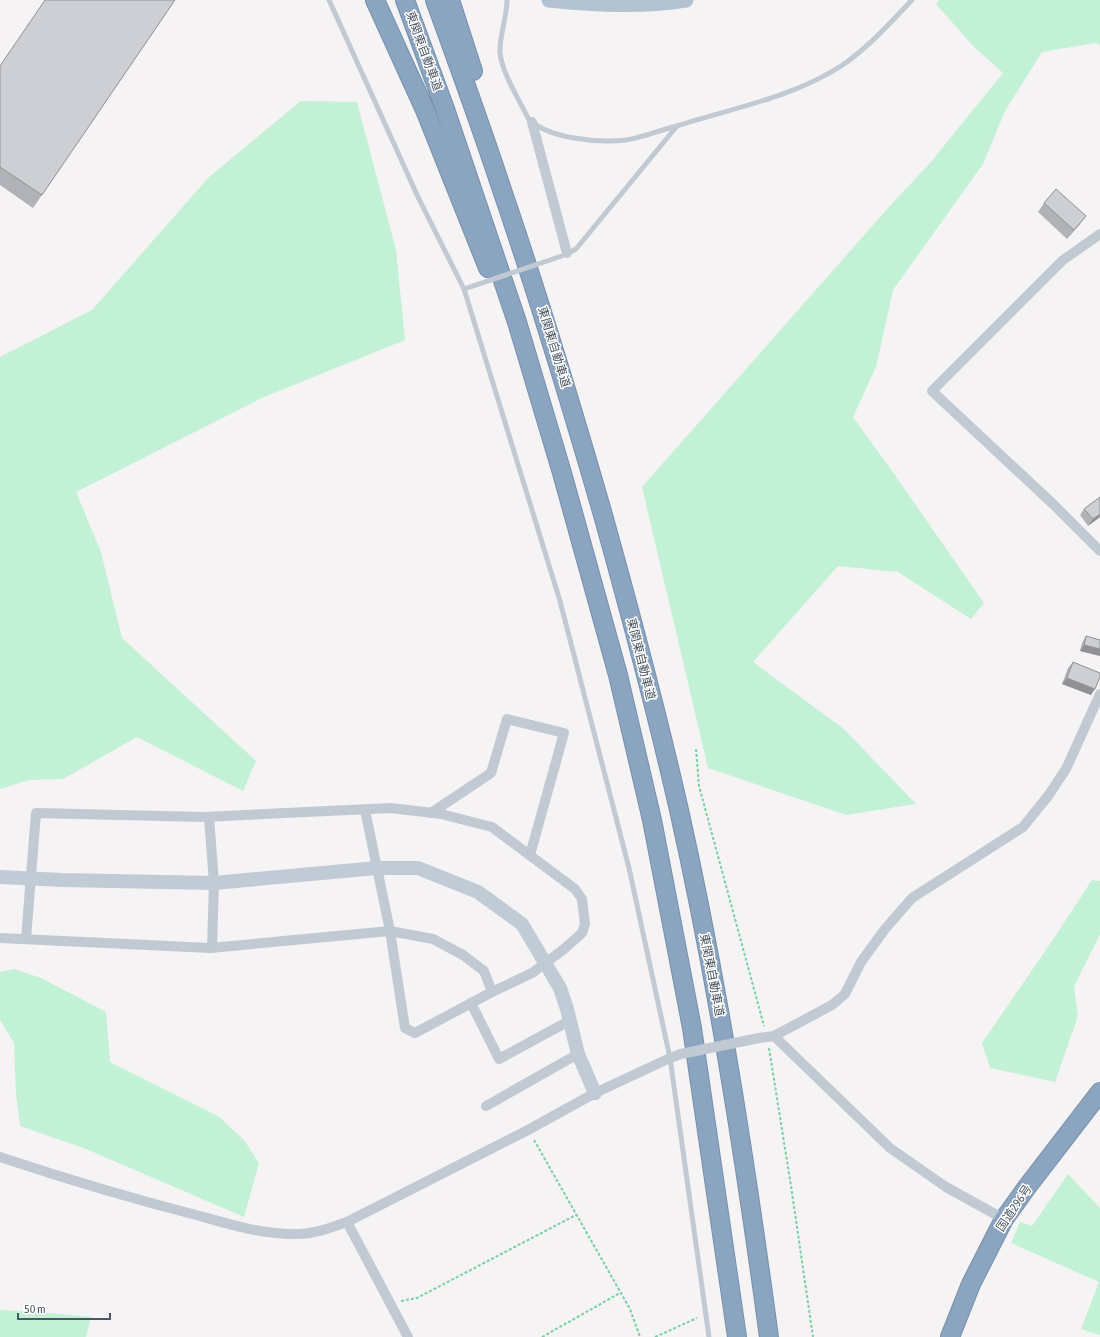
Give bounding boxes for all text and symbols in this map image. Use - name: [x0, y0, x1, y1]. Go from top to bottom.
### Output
- street label: 東関東自動車道: [403, 9, 445, 93]
- street label: 東関東自動車道: [535, 305, 573, 389]
- street label: 東関東自動車道: [624, 617, 658, 701]
- street label: 東関東自動車道: [697, 932, 727, 1018]
- street label: 国道296号: [993, 1182, 1035, 1234]
- scale bar: [18, 1295, 110, 1321]
- text: 50 m: [24, 1302, 46, 1316]

